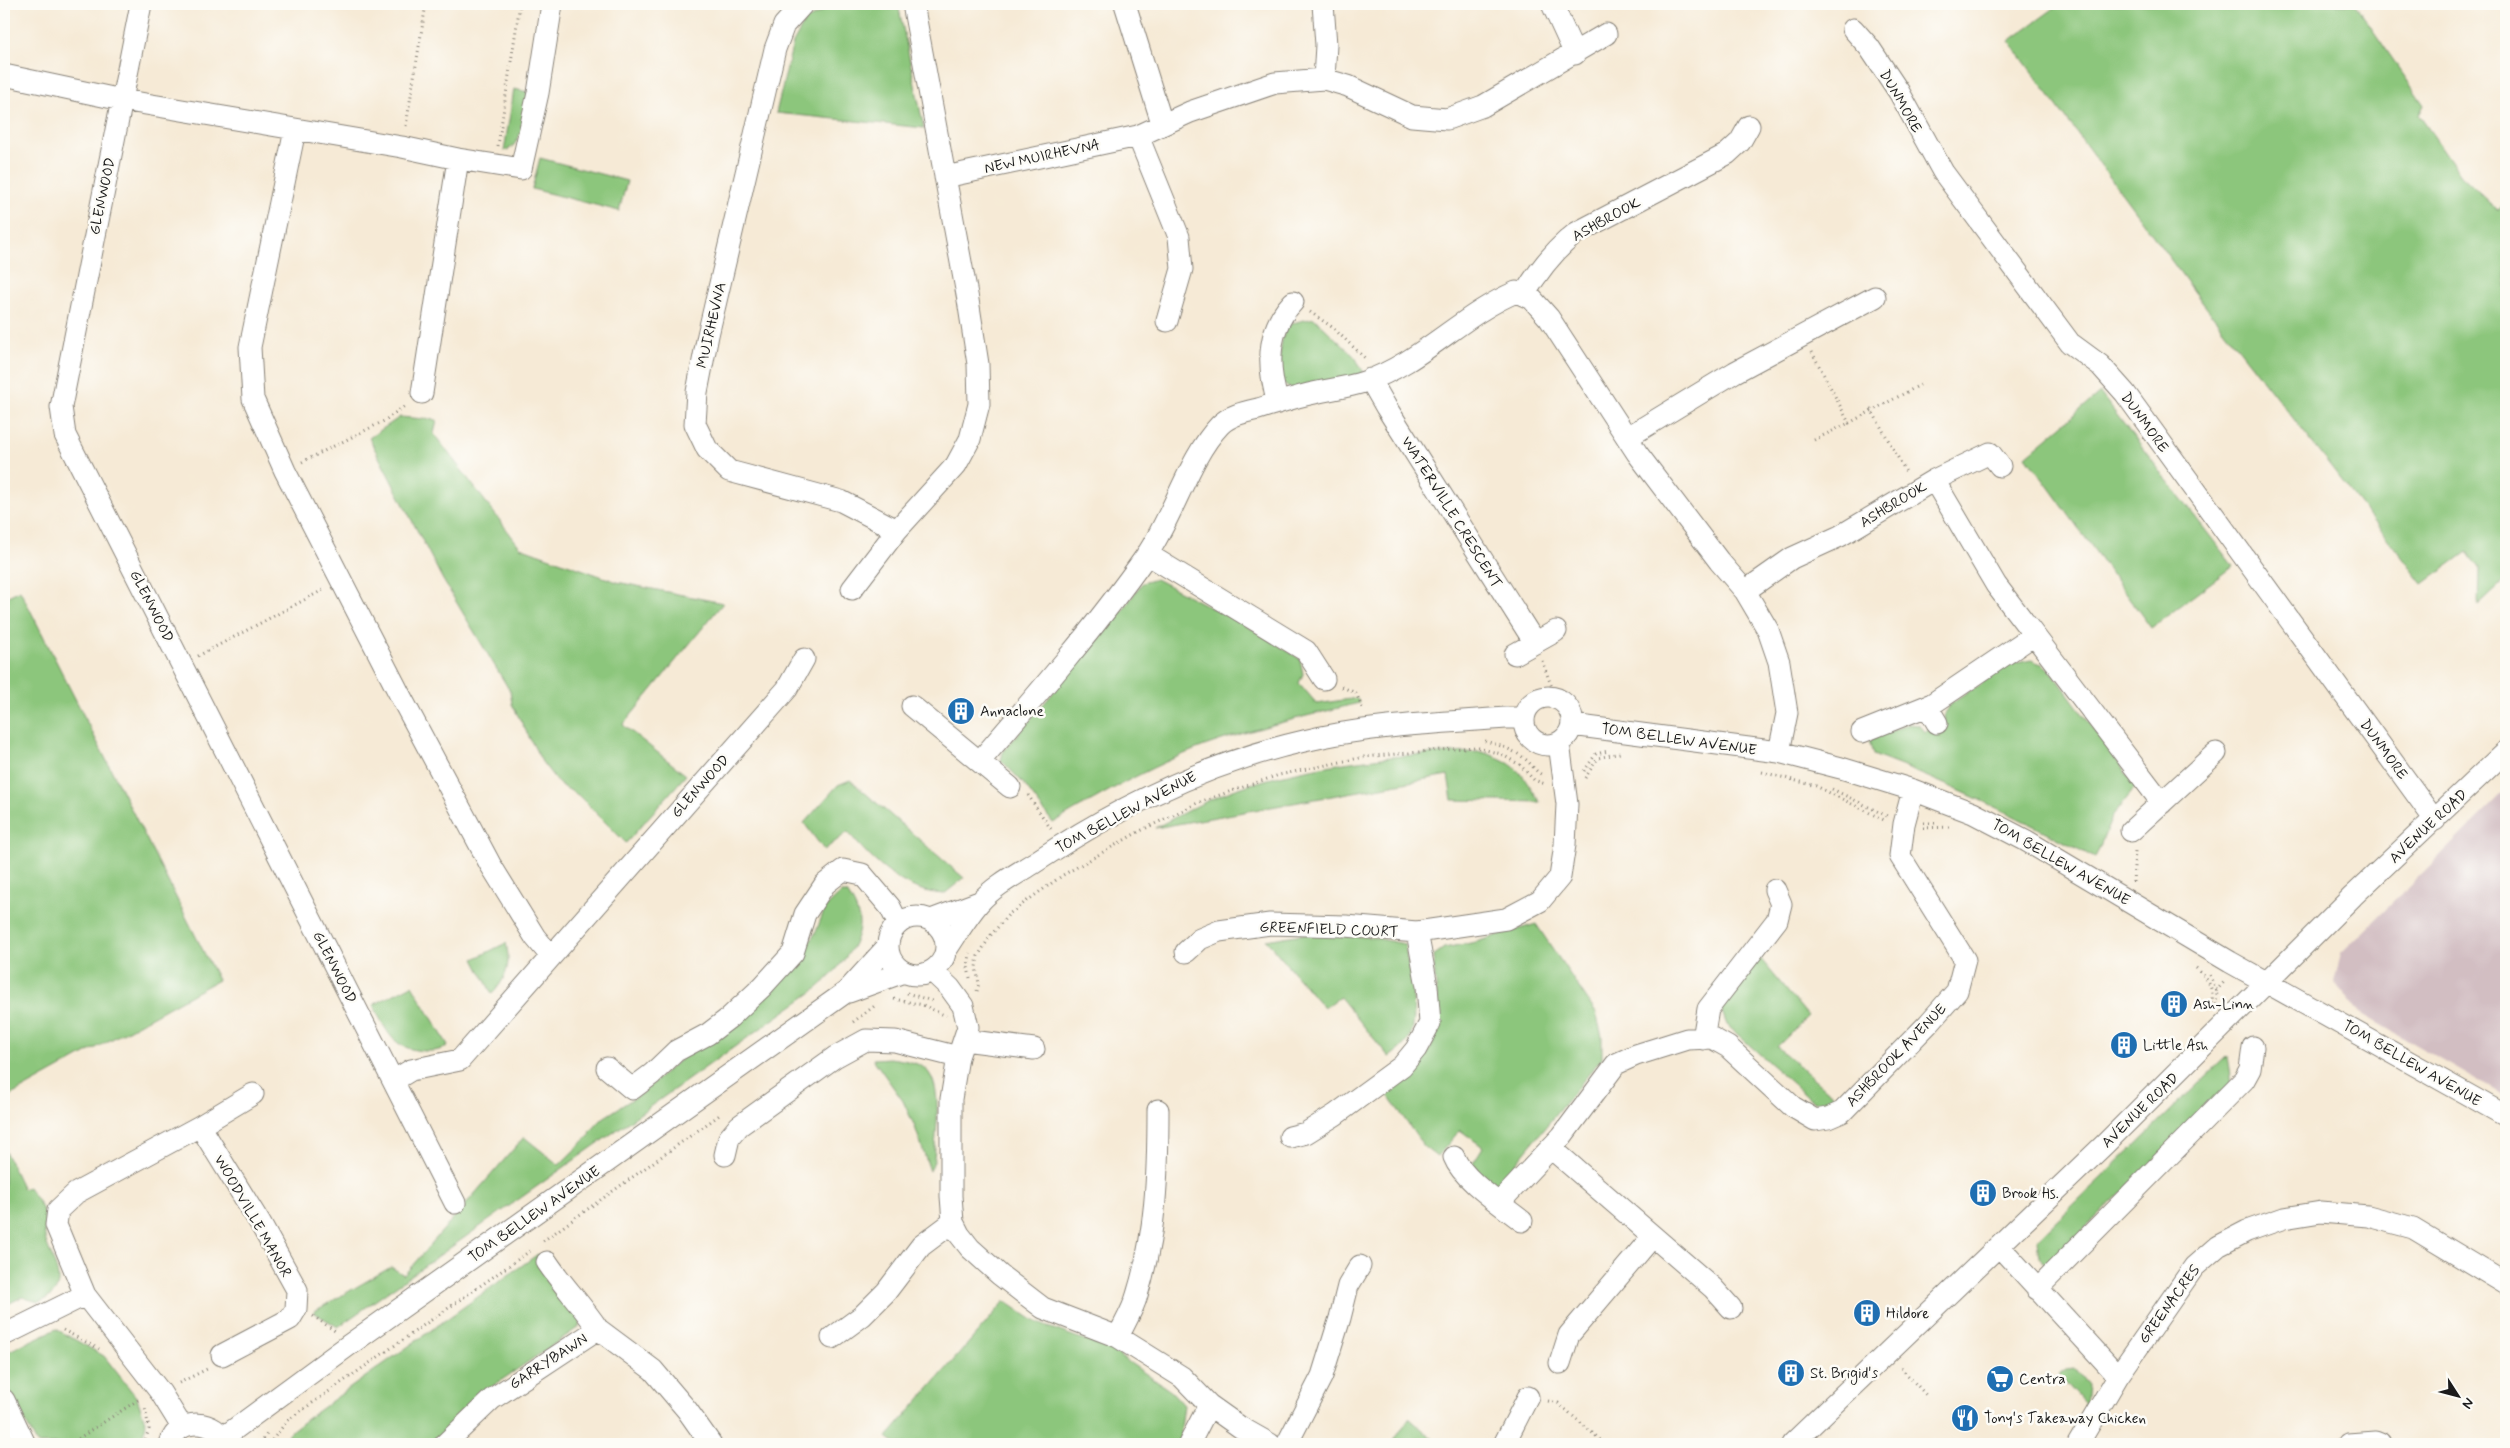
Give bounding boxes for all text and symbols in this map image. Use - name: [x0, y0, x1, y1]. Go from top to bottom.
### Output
- street label: DUNMORE: [1874, 66, 1926, 137]
- street label: NEW MUIRHEVNA: [983, 135, 1102, 179]
- street label: GLENWOOD: [85, 156, 121, 237]
- street label: ASHBROOK: [1569, 193, 1644, 247]
- street label: MUIRHEVNA: [692, 280, 732, 370]
- street label: DUNMORE: [2116, 388, 2173, 457]
- street label: WATERVILLE CRESCENT: [1396, 433, 1506, 592]
- street label: ASHBROOK: [1856, 477, 1931, 533]
- street label: GLENWOOD: [124, 567, 178, 646]
- building icon: Annaclone: [946, 696, 976, 726]
- place label: Annaclone: [980, 702, 1044, 722]
- street label: DUNMORE: [2355, 715, 2412, 784]
- street label: TOM BELLEW AVENUE: [1600, 719, 1758, 761]
- street label: GLENWOOD: [667, 751, 734, 823]
- street label: TOM BELLEW AVENUE: [1053, 767, 1201, 859]
- street label: AVENUE ROAD: [2385, 785, 2472, 868]
- street label: TOM BELLEW AVENUE: [1988, 815, 2134, 911]
- street label: GREENFIELD COURT: [1259, 918, 1399, 942]
- street label: GLENWOOD: [307, 928, 361, 1007]
- building icon: Ash-Linn: [2159, 989, 2189, 1019]
- place label: Ash-Linn: [2193, 995, 2255, 1015]
- street label: ASHBROOK AVENUE: [1842, 999, 1952, 1112]
- street label: TOM BELLEW AVENUE: [2339, 1016, 2485, 1112]
- building icon: Little Ash: [2109, 1030, 2139, 1060]
- place label: Little Ash: [2143, 1036, 2208, 1056]
- street label: AVENUE ROAD: [2098, 1069, 2184, 1153]
- street label: WOODVILLE MANOR: [209, 1152, 295, 1281]
- street label: TOM BELLEW AVENUE: [465, 1162, 605, 1268]
- building icon: Brook Hs.: [1968, 1178, 1998, 1208]
- place label: Brook Hs.: [2002, 1184, 2059, 1204]
- street label: GREENACRES: [2134, 1261, 2206, 1348]
- building icon: Hildore: [1852, 1298, 1882, 1328]
- place label: Hildore: [1886, 1304, 1929, 1324]
- street label: GARRYBAWN: [506, 1329, 592, 1395]
- building icon: St. Brigid's: [1776, 1358, 1806, 1388]
- place label: St. Brigid's: [1810, 1364, 1879, 1385]
- supermarket icon: Centra: [1985, 1364, 2015, 1394]
- place label: Centra: [2019, 1370, 2066, 1390]
- north arrow: [2432, 1370, 2482, 1420]
- text: N: [2458, 1394, 2478, 1412]
- restaurant icon: Tony's Takeaway Chicken: [1950, 1403, 1980, 1433]
- place label: Tony's Takeaway Chicken: [1984, 1409, 2146, 1429]

